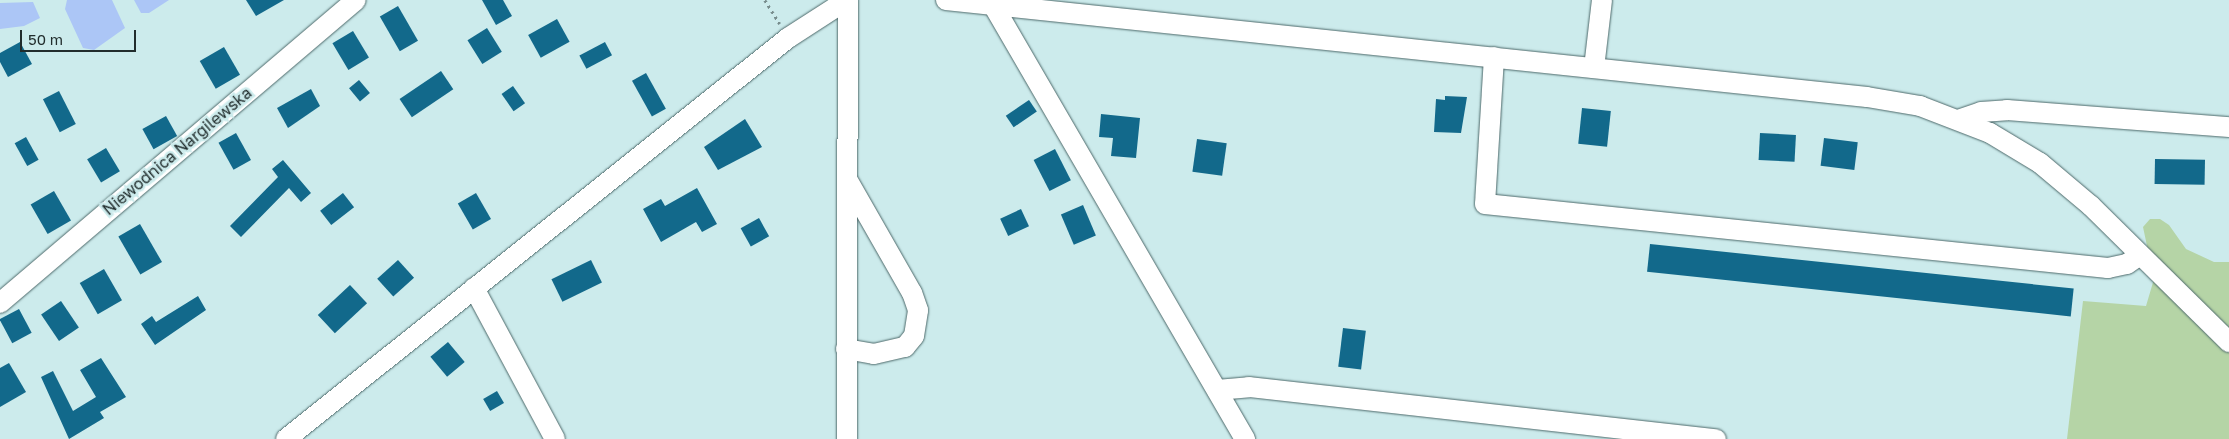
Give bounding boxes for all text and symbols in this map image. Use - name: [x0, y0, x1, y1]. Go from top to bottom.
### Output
- scale bar: [22, 20, 139, 52]
- text: 50 m: [28, 30, 63, 48]
- street label: Niewodnica Nargilewska: [99, 83, 255, 219]

